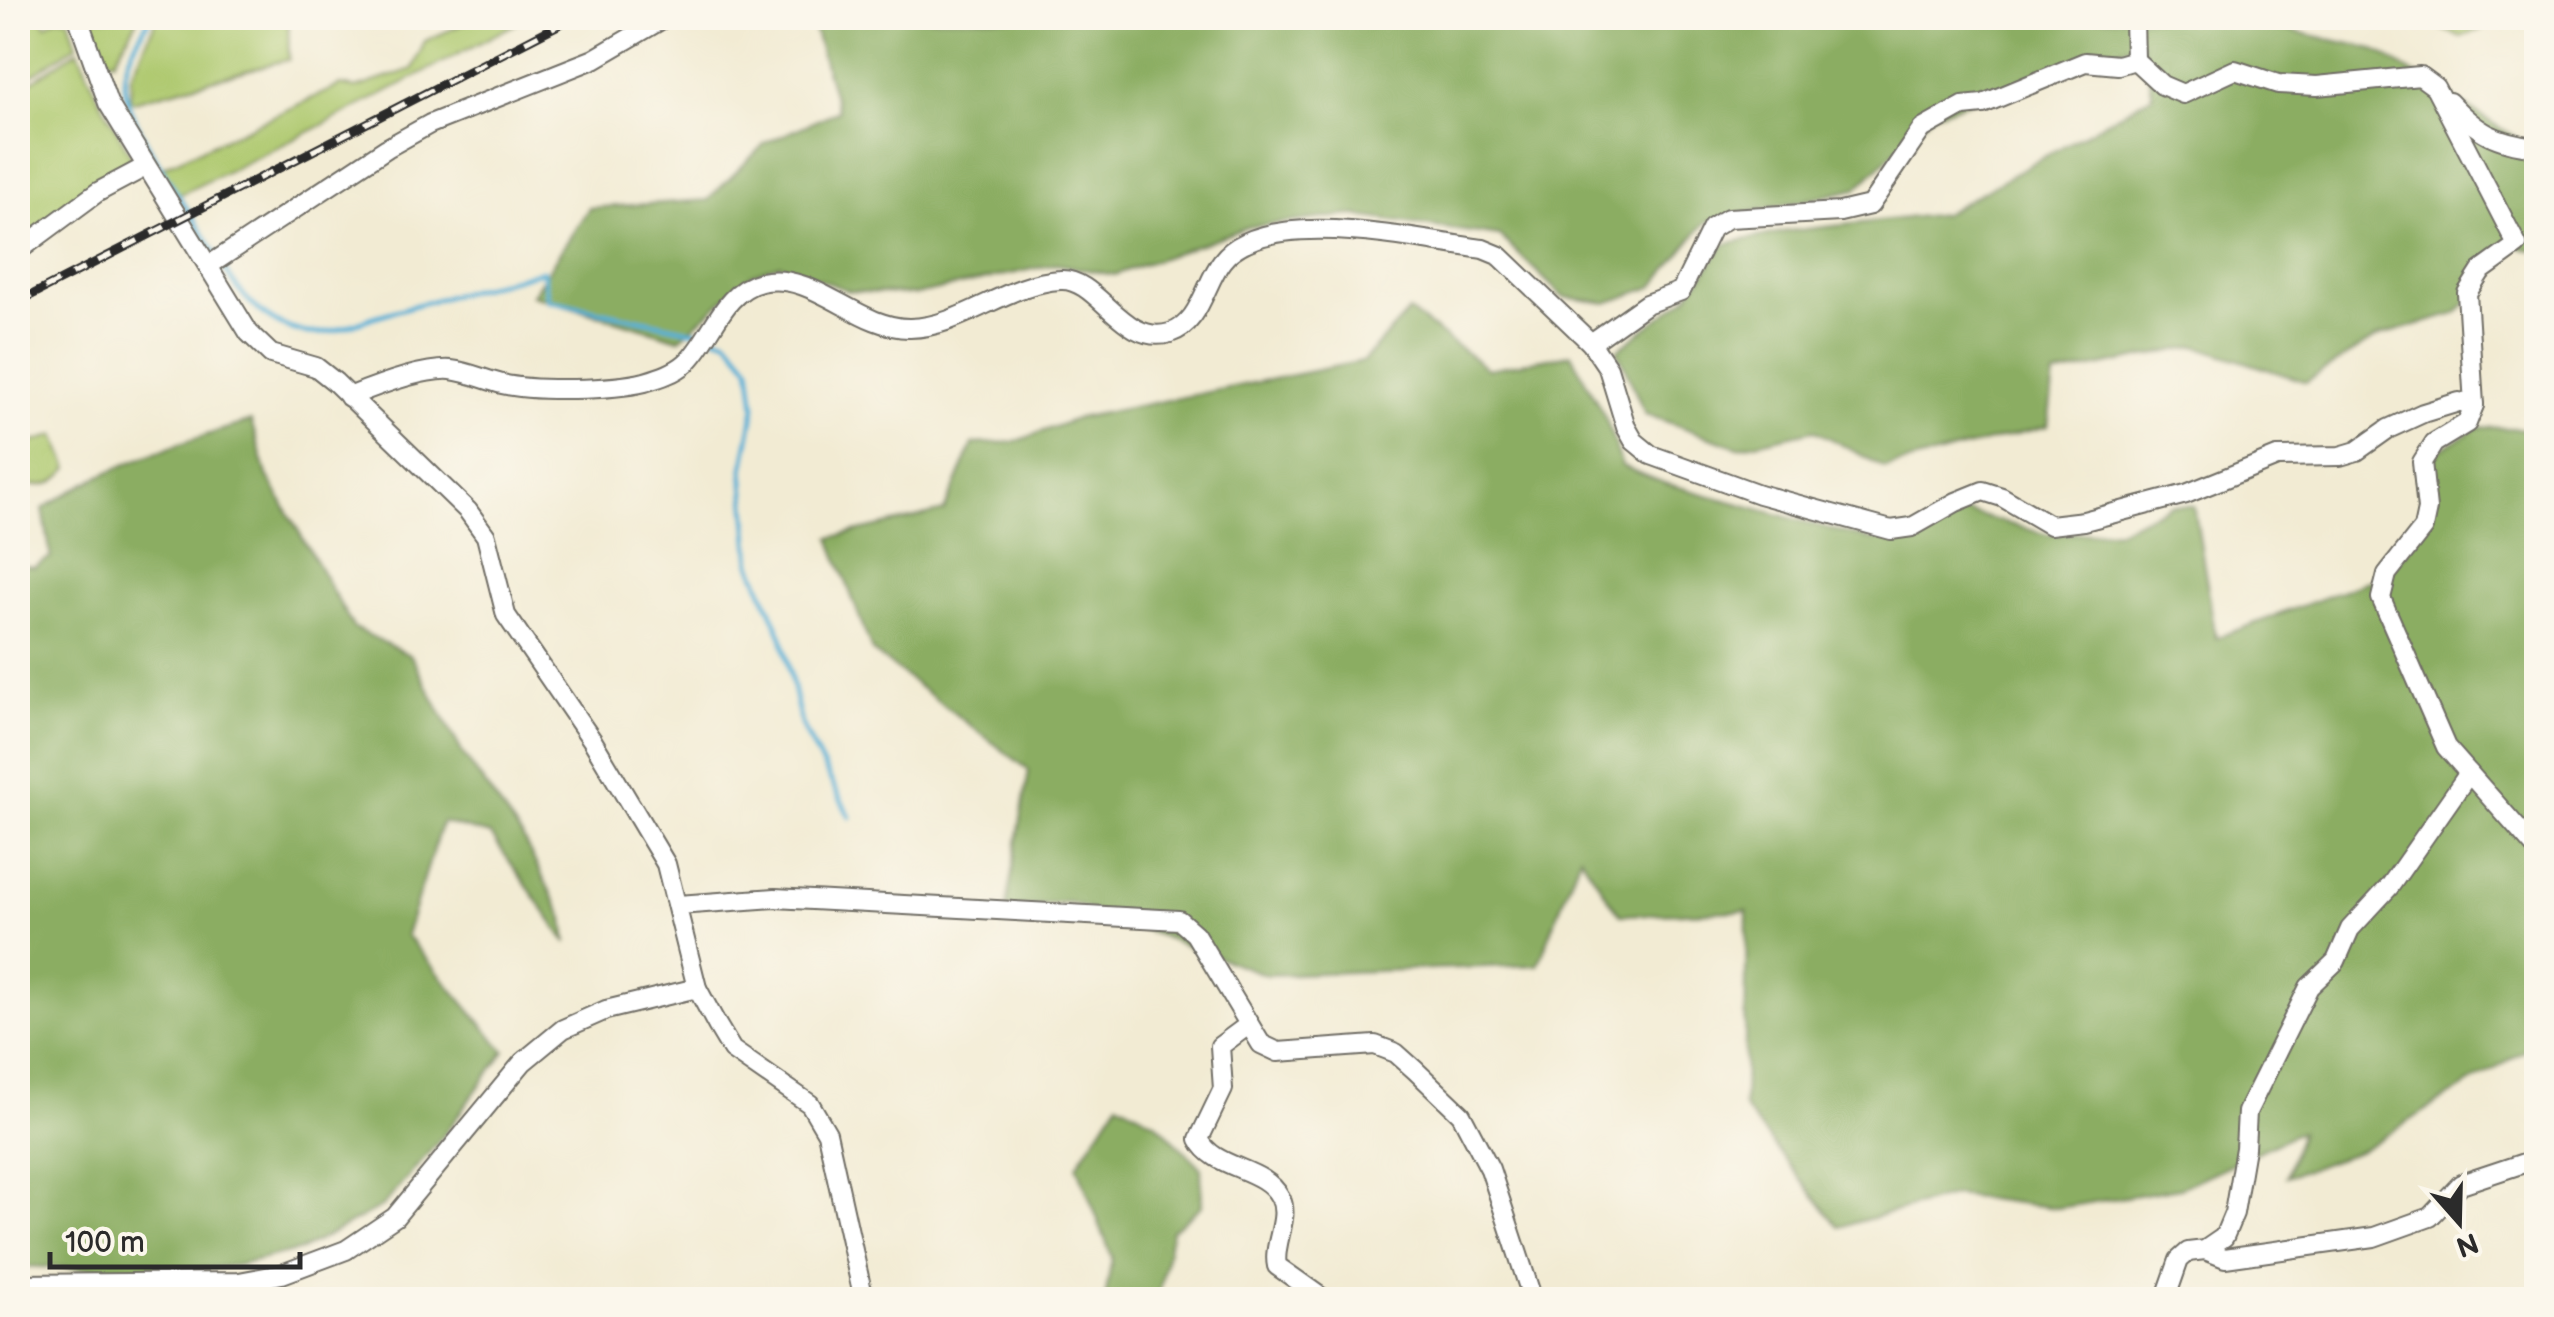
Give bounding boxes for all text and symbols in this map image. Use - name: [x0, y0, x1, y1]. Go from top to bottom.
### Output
- north arrow: [2409, 1172, 2509, 1272]
- scale bar: [50, 1207, 300, 1269]
- text: 100 m: [65, 1225, 145, 1261]
- text: N: [2452, 1225, 2483, 1263]

